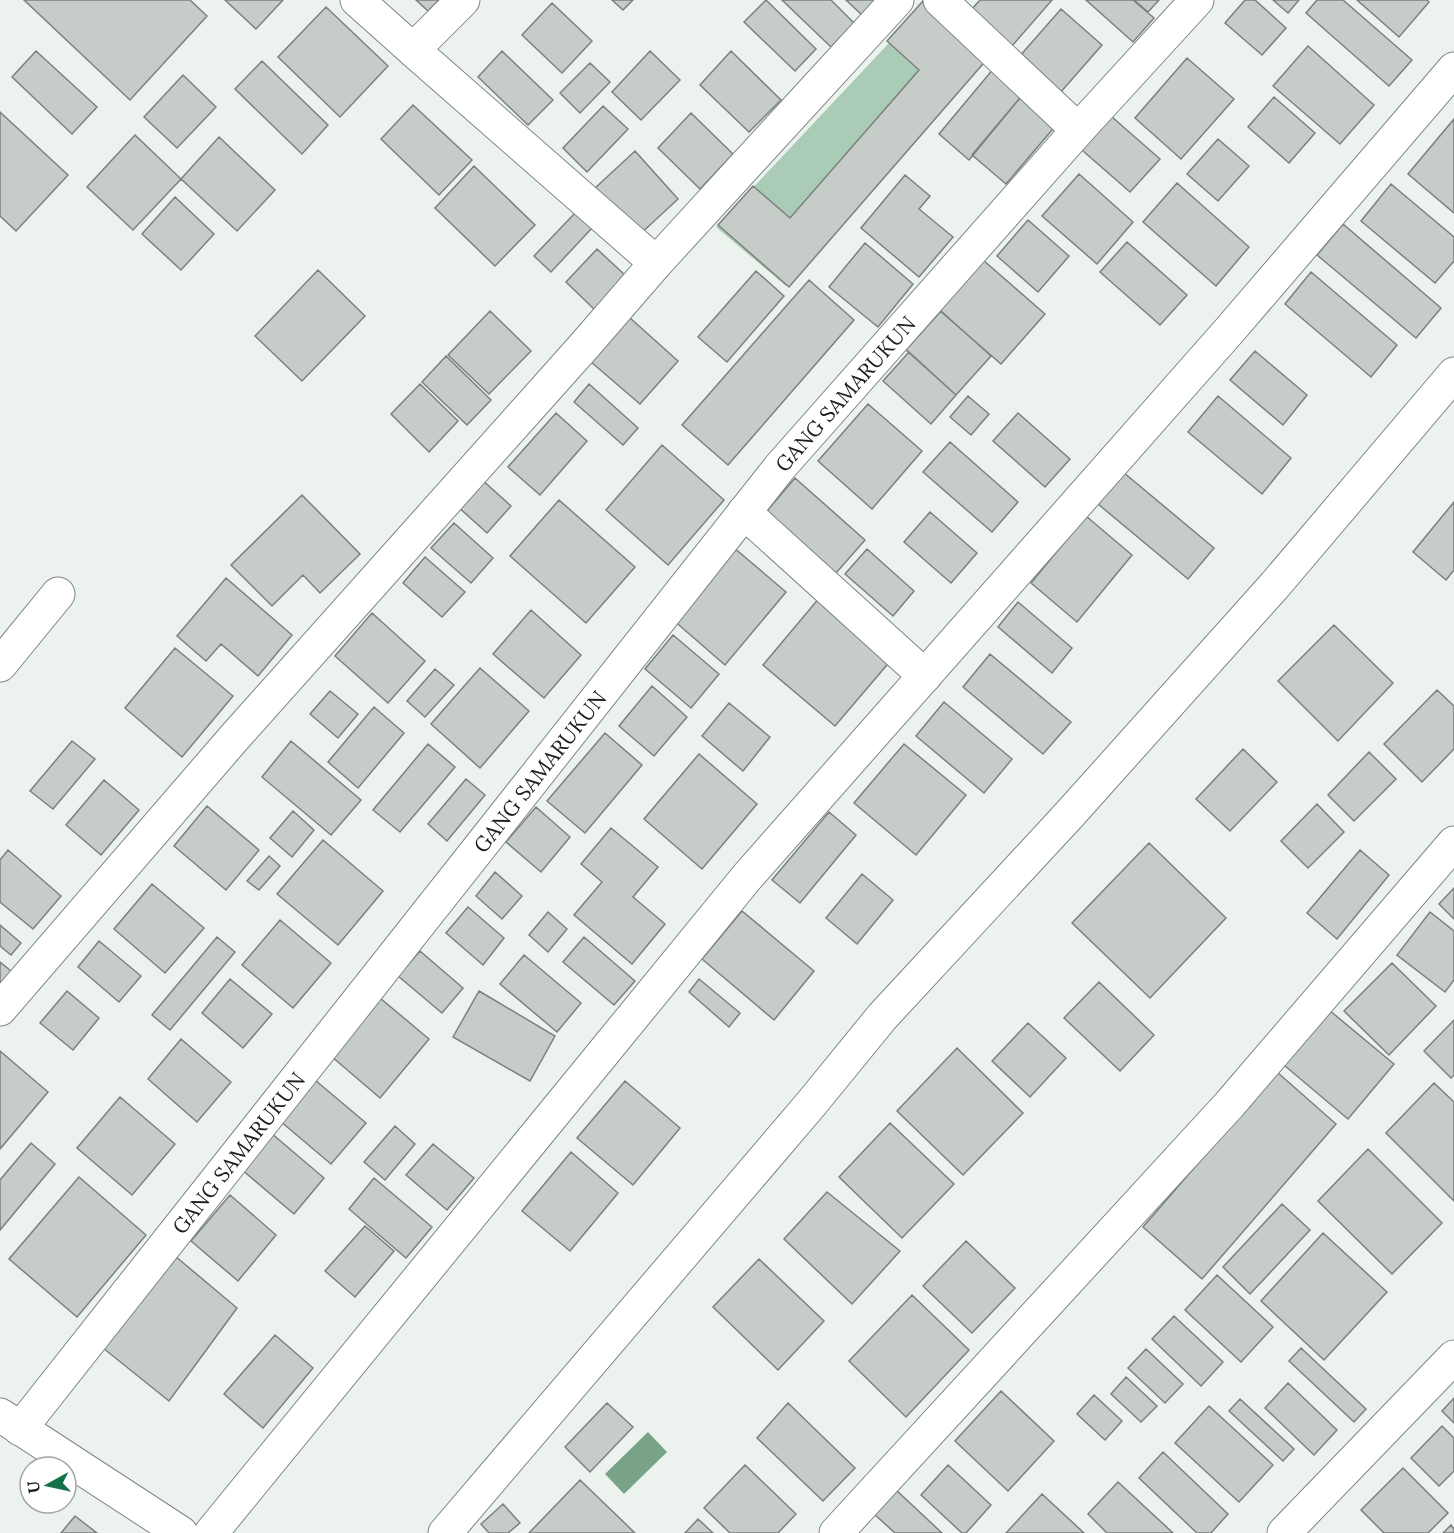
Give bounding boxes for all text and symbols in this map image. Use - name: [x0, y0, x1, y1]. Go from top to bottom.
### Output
- street label: GANG SAMARUKUN: [769, 310, 921, 477]
- street label: GANG SAMARUKUN: [467, 685, 612, 858]
- street label: GANG SAMARUKUN: [166, 1066, 311, 1239]
- north arrow: [18, 1455, 78, 1515]
- text: U: [22, 1480, 44, 1495]

